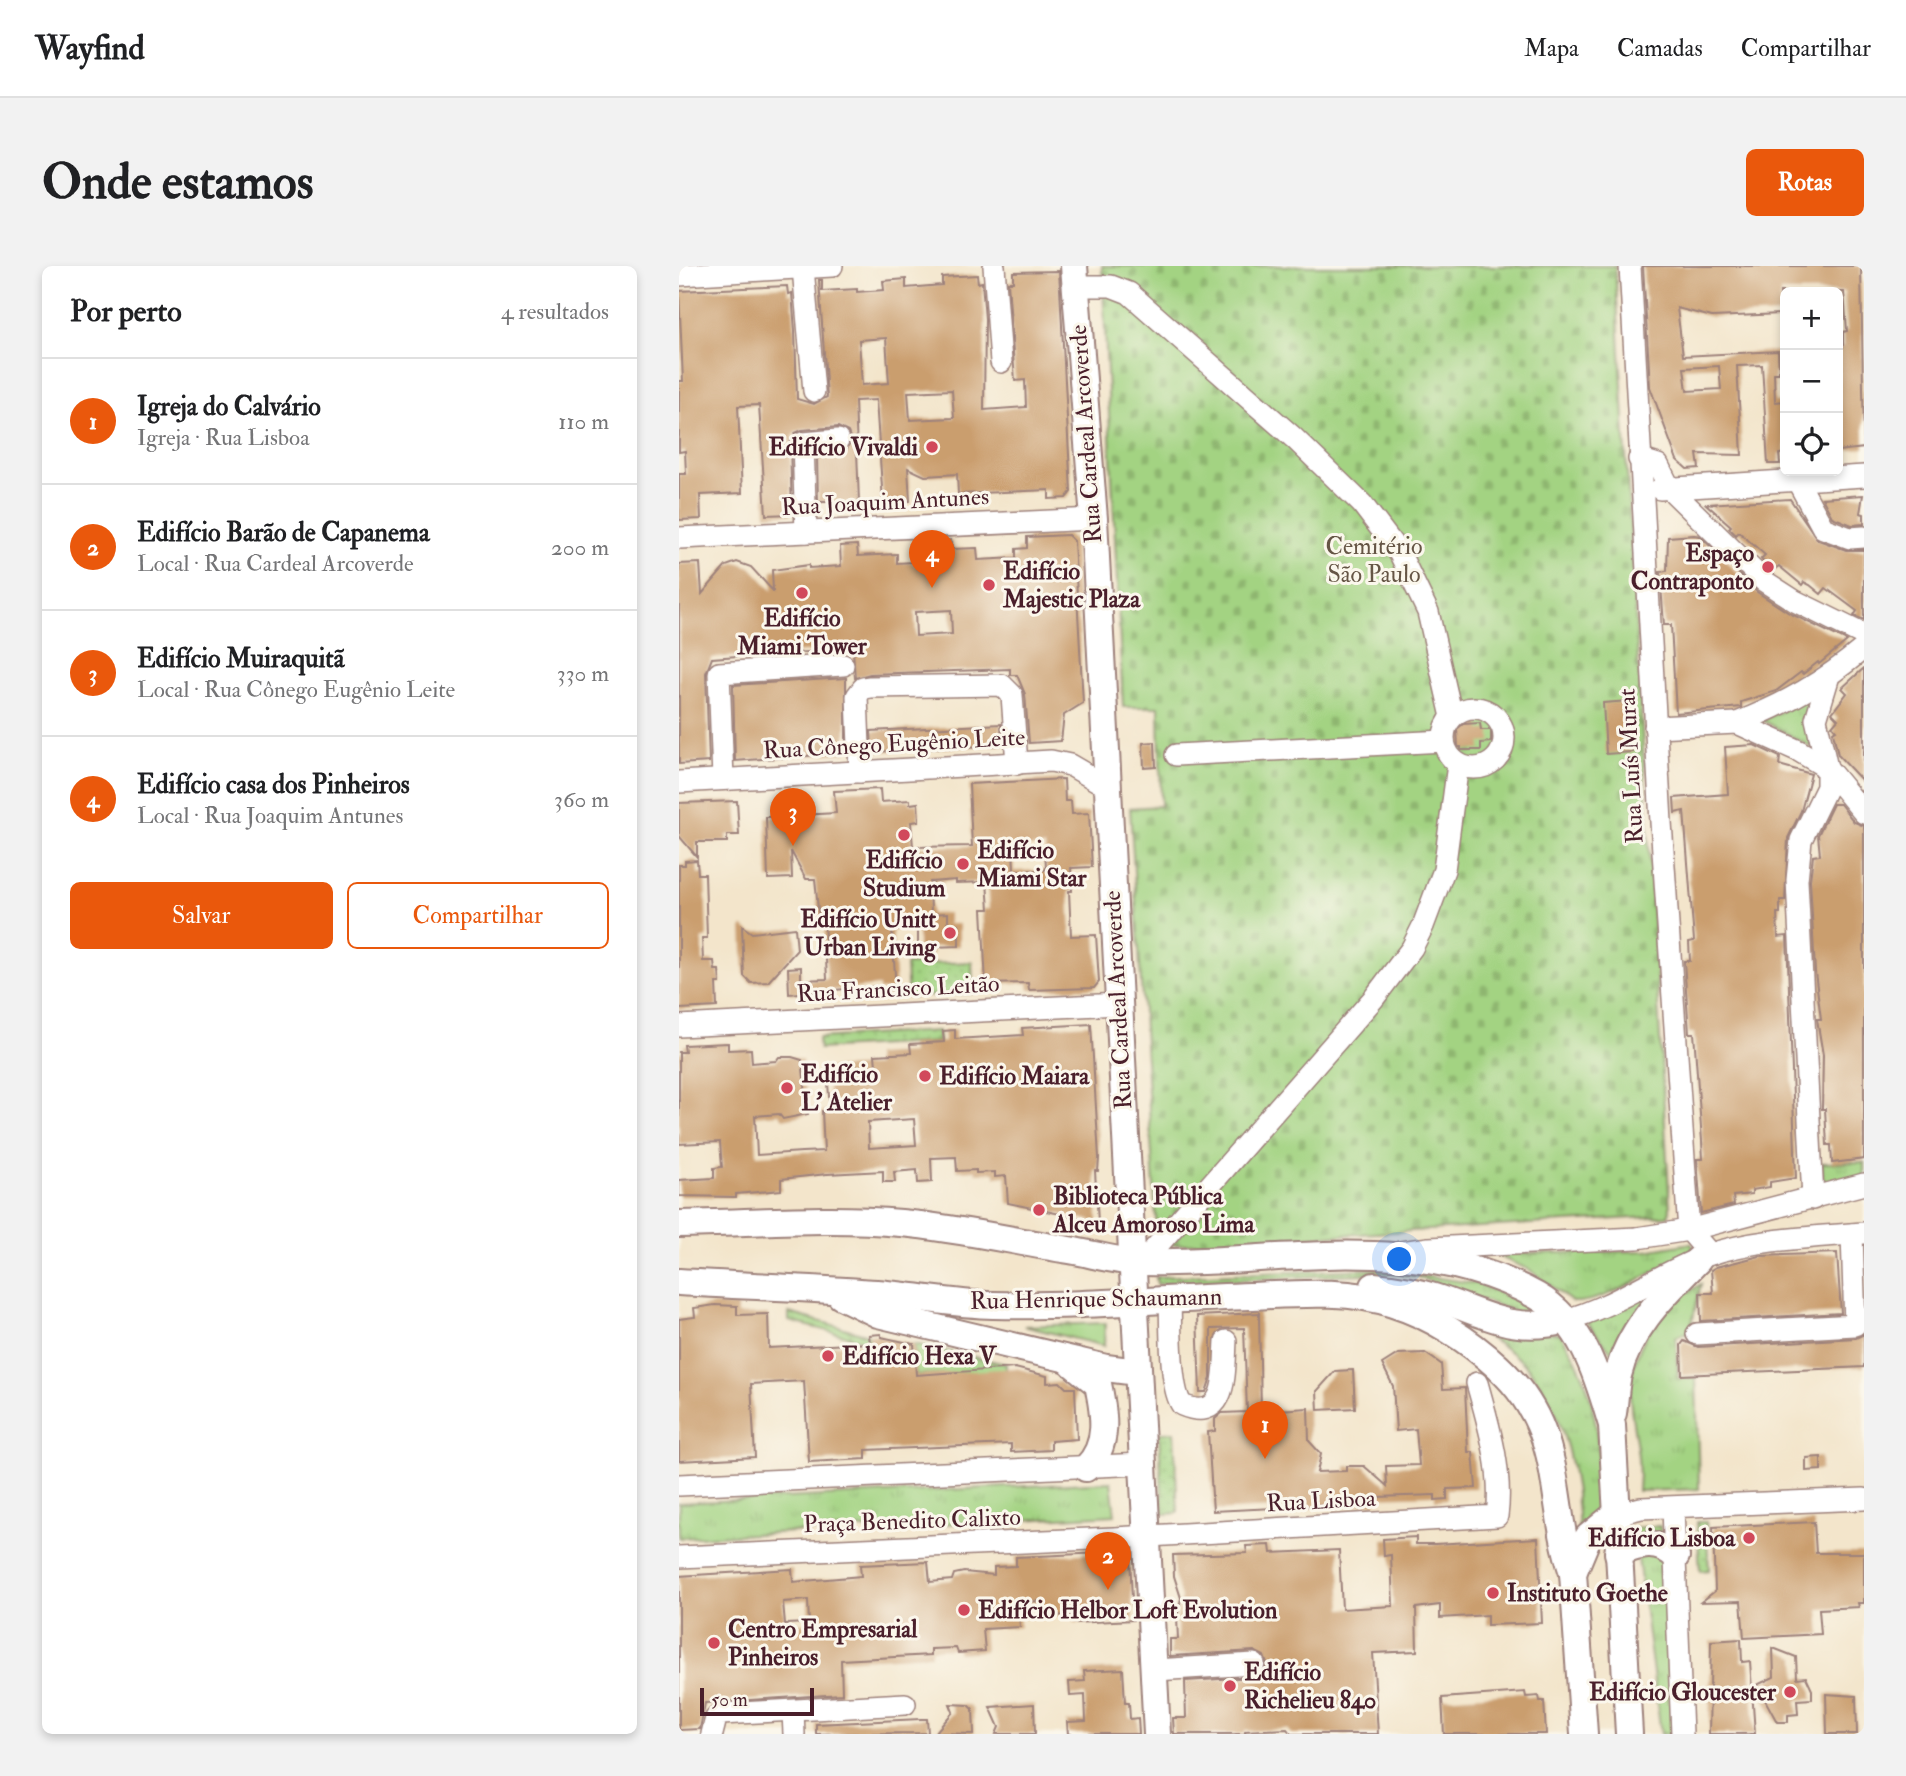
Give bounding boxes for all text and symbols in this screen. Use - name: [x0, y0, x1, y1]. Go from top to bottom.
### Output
- text: Wayfind: [35, 28, 145, 69]
- text: Mapa: [1524, 33, 1579, 64]
- text: Camadas: [1617, 33, 1703, 64]
- text: Compartilhar: [1741, 33, 1871, 64]
- button: Rotas: [1746, 149, 1864, 216]
- text: Onde estamos: [42, 152, 313, 213]
- map controls: [1780, 287, 1843, 476]
- button: +: [1780, 287, 1843, 350]
- text: Por perto: [70, 293, 182, 330]
- text: 4 resultados: [501, 297, 609, 326]
- street label: Rua Cardeal Arcoverde: [1063, 324, 1109, 544]
- button: −: [1780, 350, 1843, 413]
- text: Igreja do Calvário: [137, 391, 321, 423]
- text: 1: [89, 407, 97, 436]
- text: 110 m: [558, 407, 609, 436]
- button: locate: [1780, 413, 1843, 476]
- text: Igreja · Rua Lisboa: [137, 423, 310, 452]
- place label: Edifício Vivaldi: [768, 432, 919, 463]
- marker: Edifício Vivaldi: [924, 439, 940, 455]
- street label: Rua Joaquim Antunes: [780, 481, 990, 523]
- text: Edifício Barão de Capanema: [137, 517, 430, 549]
- pin: 4: [909, 530, 955, 588]
- park label: Cemitério São Paulo: [1325, 531, 1423, 590]
- text: 2: [87, 533, 99, 562]
- text: 200 m: [551, 533, 609, 562]
- place label: Espaço Contraponto: [1631, 538, 1754, 597]
- text: Local · Rua Cardeal Arcoverde: [137, 549, 414, 578]
- place label: Edifício Majestic Plaza: [1002, 556, 1141, 615]
- marker: Espaço Contraponto: [1760, 559, 1776, 575]
- marker: Edifício Majestic Plaza: [981, 577, 997, 593]
- marker: Edifício Miami Tower: [794, 585, 810, 601]
- place label: Edifício Miami Tower: [736, 603, 868, 662]
- text: Edifício Muiraquitã: [137, 643, 344, 675]
- text: 3: [89, 659, 97, 688]
- text: 330 m: [557, 659, 609, 688]
- text: Local · Rua Cônego Eugênio Leite: [137, 675, 455, 704]
- street label: Rua Luís Murat: [1611, 687, 1651, 845]
- street label: Rua Cônego Eugênio Leite: [762, 722, 1026, 766]
- text: Edifício casa dos Pinheiros: [137, 769, 410, 801]
- text: 4: [87, 785, 99, 814]
- text: 360 m: [554, 785, 609, 814]
- pin: 3: [770, 788, 816, 846]
- text: Local · Rua Joaquim Antunes: [137, 801, 403, 830]
- marker: Edifício Studium: [896, 827, 912, 843]
- place label: Edifício Miami Star: [976, 835, 1088, 894]
- place label: Edifício Studium: [863, 845, 946, 904]
- marker: Edifício Miami Star: [955, 856, 971, 872]
- button: Salvar: [70, 882, 333, 949]
- button: Compartilhar: [347, 882, 609, 949]
- street label: Rua Cardeal Arcoverde: [1097, 890, 1139, 1110]
- place label: Edifício Unitt Urban Living: [800, 904, 937, 963]
- marker: Edifício Unitt Urban Living: [942, 925, 958, 941]
- street label: Rua Francisco Leitão: [796, 968, 1000, 1010]
- place label: Edifício L' Atelier: [801, 1059, 893, 1118]
- place label: Edifício Maiara: [939, 1061, 1090, 1092]
- marker: Edifício Maiara: [917, 1068, 933, 1084]
- marker: Edifício L' Atelier: [779, 1080, 795, 1096]
- place label: Biblioteca Pública Alceu Amoroso Lima: [1052, 1181, 1255, 1240]
- marker: Biblioteca Pública Alceu Amoroso Lima: [1031, 1202, 1047, 1218]
- your location: [1382, 1242, 1416, 1276]
- street label: Rua Henrique Schaumann: [970, 1281, 1222, 1317]
- place label: Edifício Hexa V: [842, 1341, 998, 1372]
- marker: Edifício Hexa V: [820, 1348, 836, 1364]
- pin: 1: [1242, 1401, 1288, 1459]
- street label: Rua Lisboa: [1266, 1483, 1378, 1519]
- street label: Praça Benedito Calixto: [803, 1502, 1021, 1540]
- place label: Edifício Lisboa: [1588, 1523, 1736, 1554]
- marker: Edifício Lisboa: [1741, 1530, 1757, 1546]
- pin: 2: [1085, 1532, 1131, 1590]
- place label: Instituto Goethe: [1507, 1578, 1668, 1609]
- marker: Instituto Goethe: [1485, 1585, 1501, 1601]
- place label: Edifício Helbor Loft Evolution: [978, 1595, 1278, 1626]
- marker: Edifício Helbor Loft Evolution: [956, 1602, 972, 1618]
- place label: Centro Empresarial Pinheiros: [728, 1614, 918, 1673]
- marker: Centro Empresarial Pinheiros: [706, 1635, 722, 1651]
- place label: Edifício Richelieu 840: [1244, 1657, 1376, 1716]
- place label: Edifício Gloucester: [1589, 1677, 1777, 1708]
- marker: Edifício Richelieu 840: [1222, 1678, 1238, 1694]
- marker: Edifício Gloucester: [1782, 1684, 1798, 1700]
- scale bar: [700, 1685, 814, 1717]
- text: 50 m: [711, 1688, 748, 1712]

